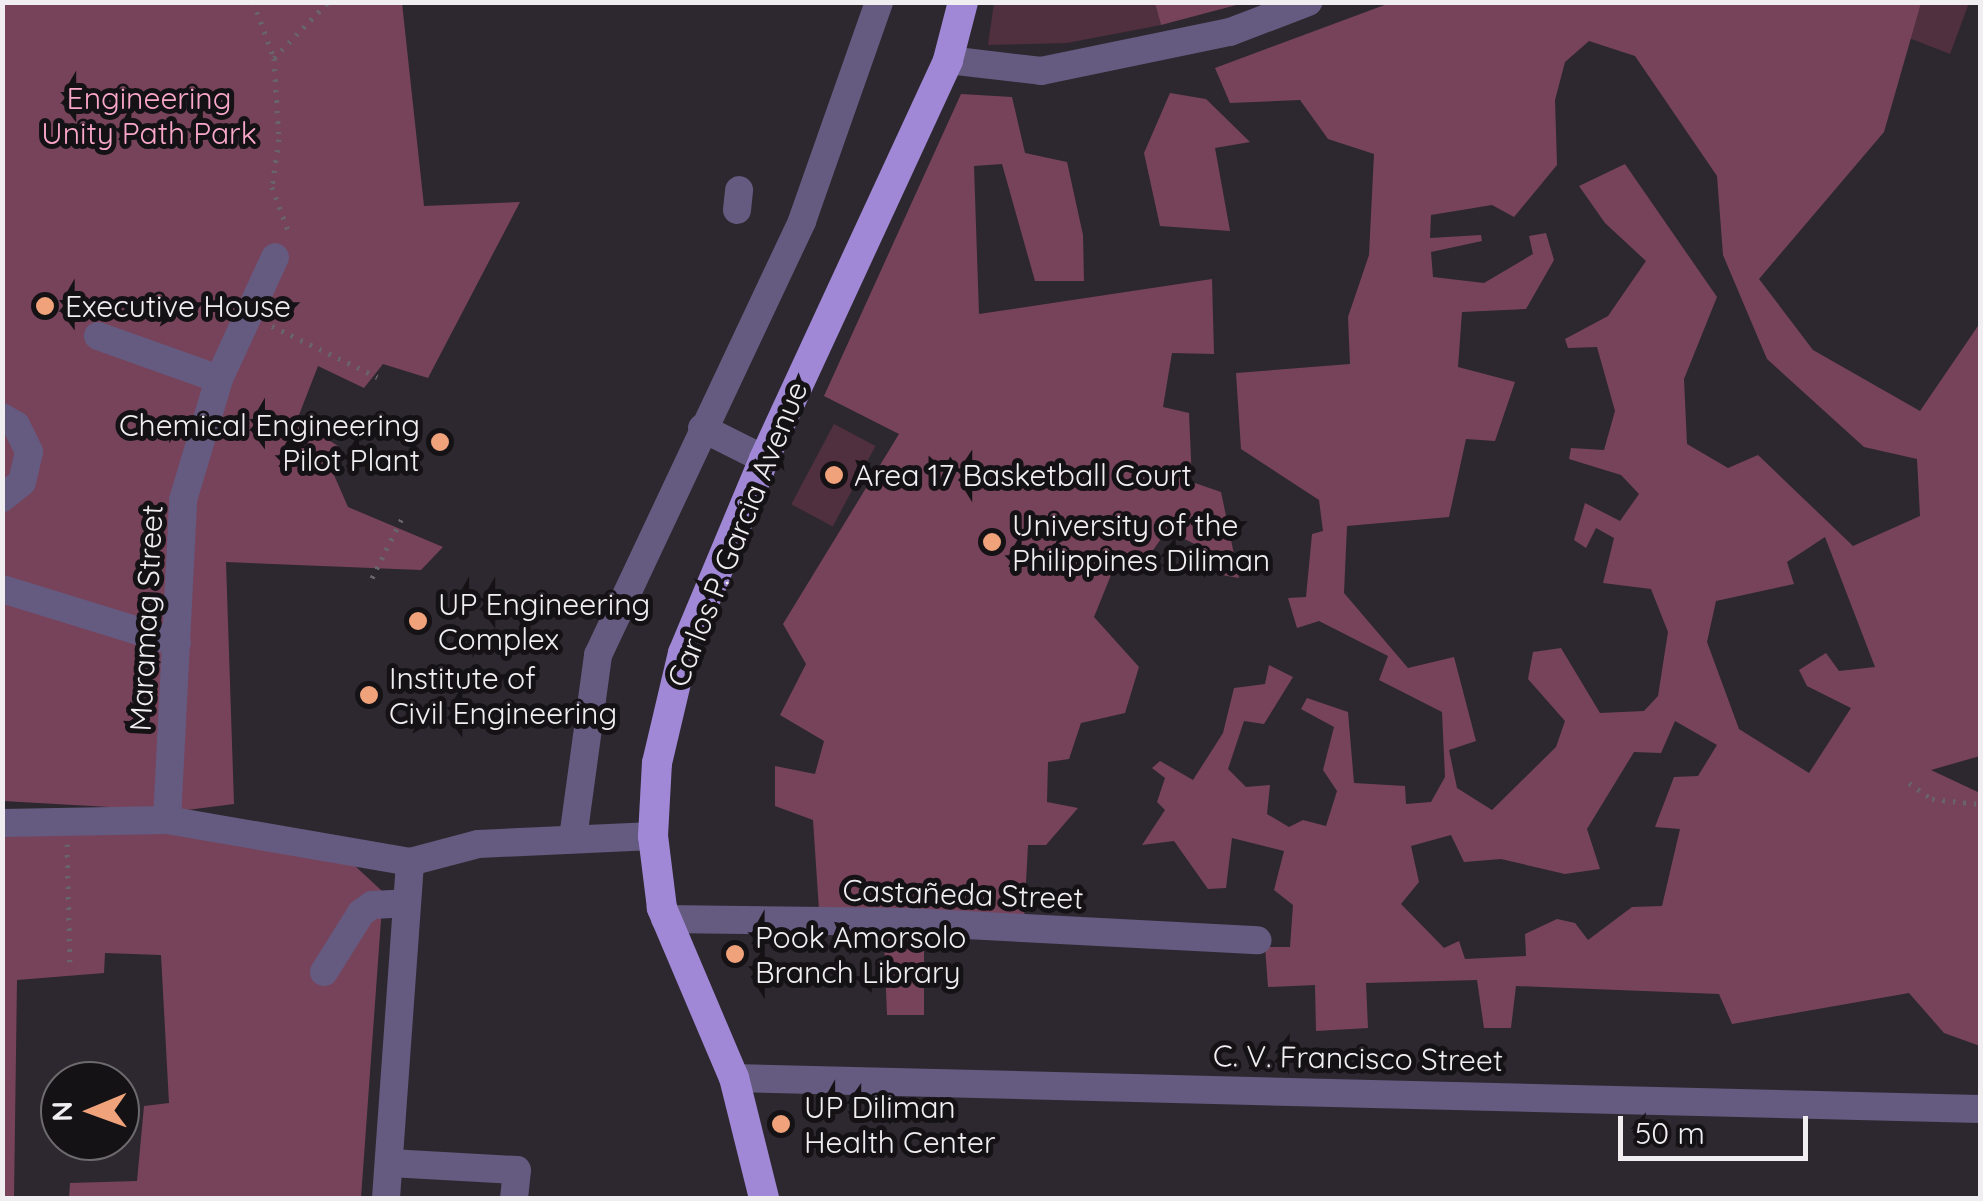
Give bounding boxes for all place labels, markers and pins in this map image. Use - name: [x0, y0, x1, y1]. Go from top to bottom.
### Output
- place label: Executive House: [65, 288, 291, 324]
- marker: Executive House: [34, 295, 56, 317]
- place label: Chemical Engineering Pilot Plant: [119, 407, 420, 478]
- marker: Chemical Engineering Pilot Plant: [429, 431, 451, 453]
- place label: Area 17 Basketball Court: [854, 457, 1192, 493]
- marker: Area 17 Basketball Court: [823, 464, 845, 486]
- place label: University of the Philippines Diliman: [1012, 507, 1270, 578]
- marker: University of the Philippines Diliman: [981, 531, 1003, 553]
- place label: UP Engineering Complex: [438, 586, 650, 656]
- marker: UP Engineering Complex: [407, 610, 429, 632]
- place label: Institute of Civil Engineering: [389, 660, 617, 730]
- marker: Institute of Civil Engineering: [358, 684, 380, 706]
- place label: Pook Amorsolo Branch Library: [755, 919, 966, 990]
- marker: Pook Amorsolo Branch Library: [724, 943, 746, 965]
- place label: UP Diliman Health Center: [804, 1089, 995, 1160]
- marker: UP Diliman Health Center: [768, 1111, 794, 1137]

